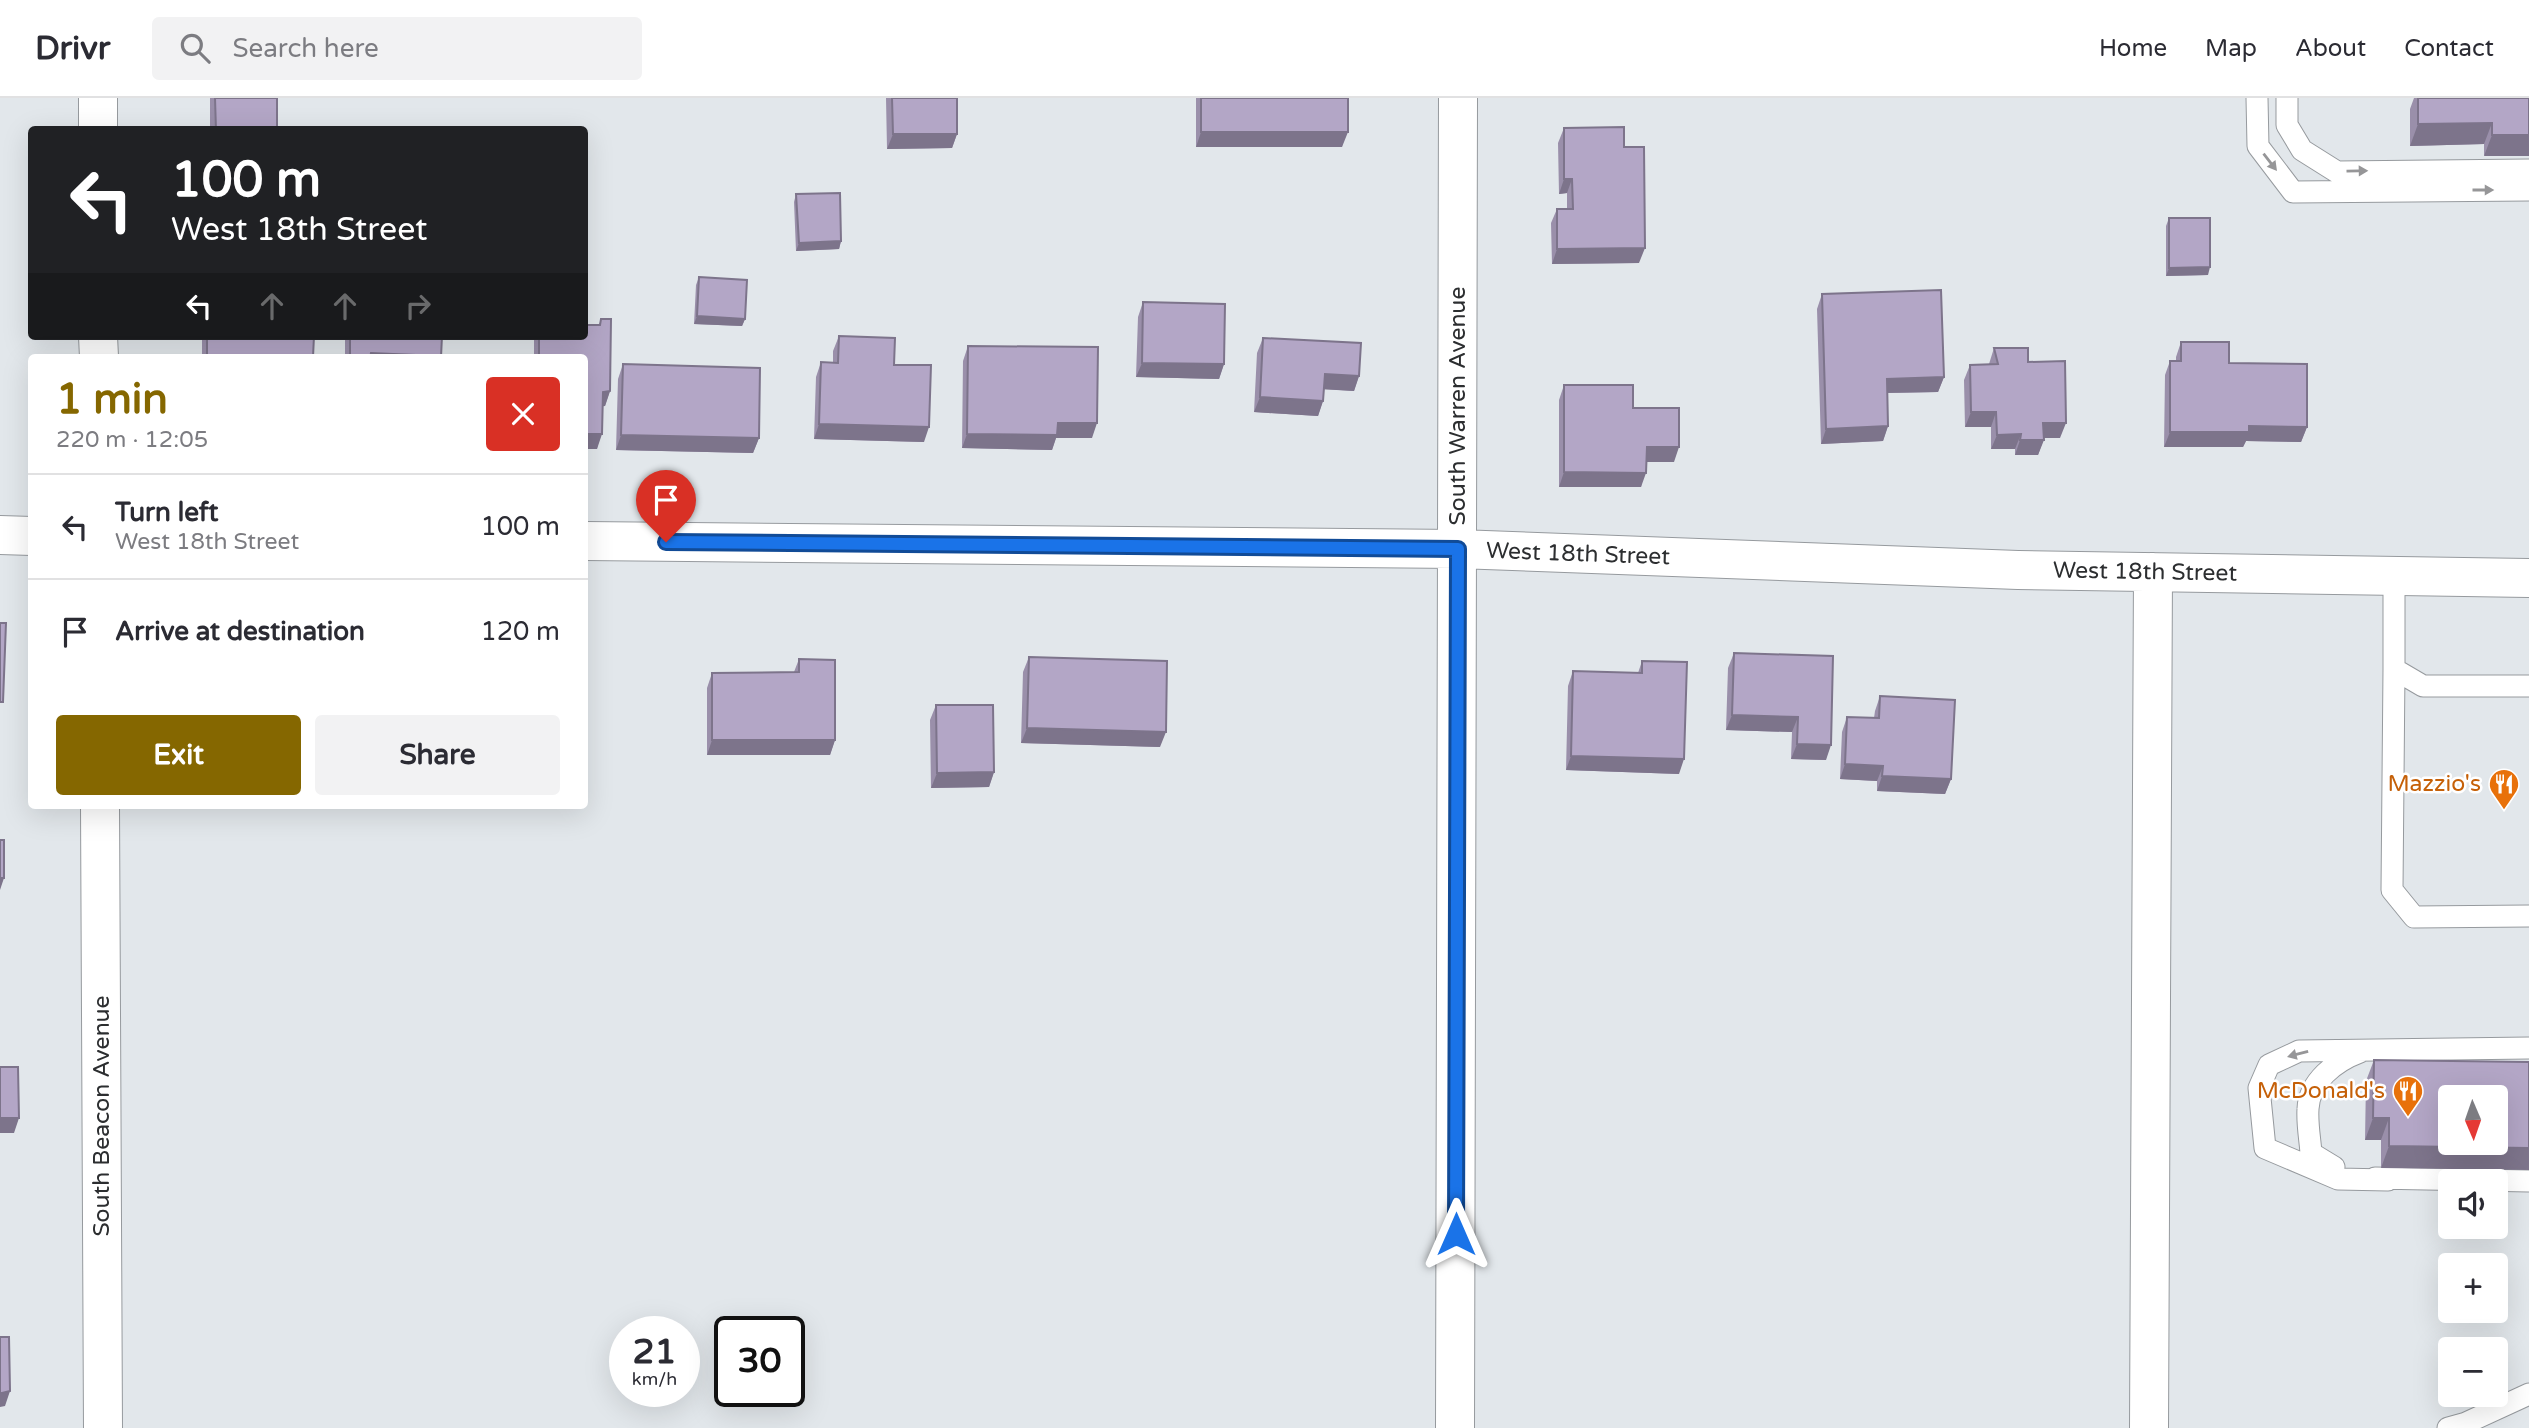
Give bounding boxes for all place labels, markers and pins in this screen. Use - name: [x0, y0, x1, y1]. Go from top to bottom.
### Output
- pin: [636, 470, 696, 542]
- restaurant icon: Mazzio's: [2487, 767, 2521, 811]
- place label: Mazzio's: [2387, 770, 2481, 798]
- restaurant icon: McDonald's: [2391, 1074, 2425, 1118]
- place label: McDonald's: [2257, 1077, 2385, 1105]

